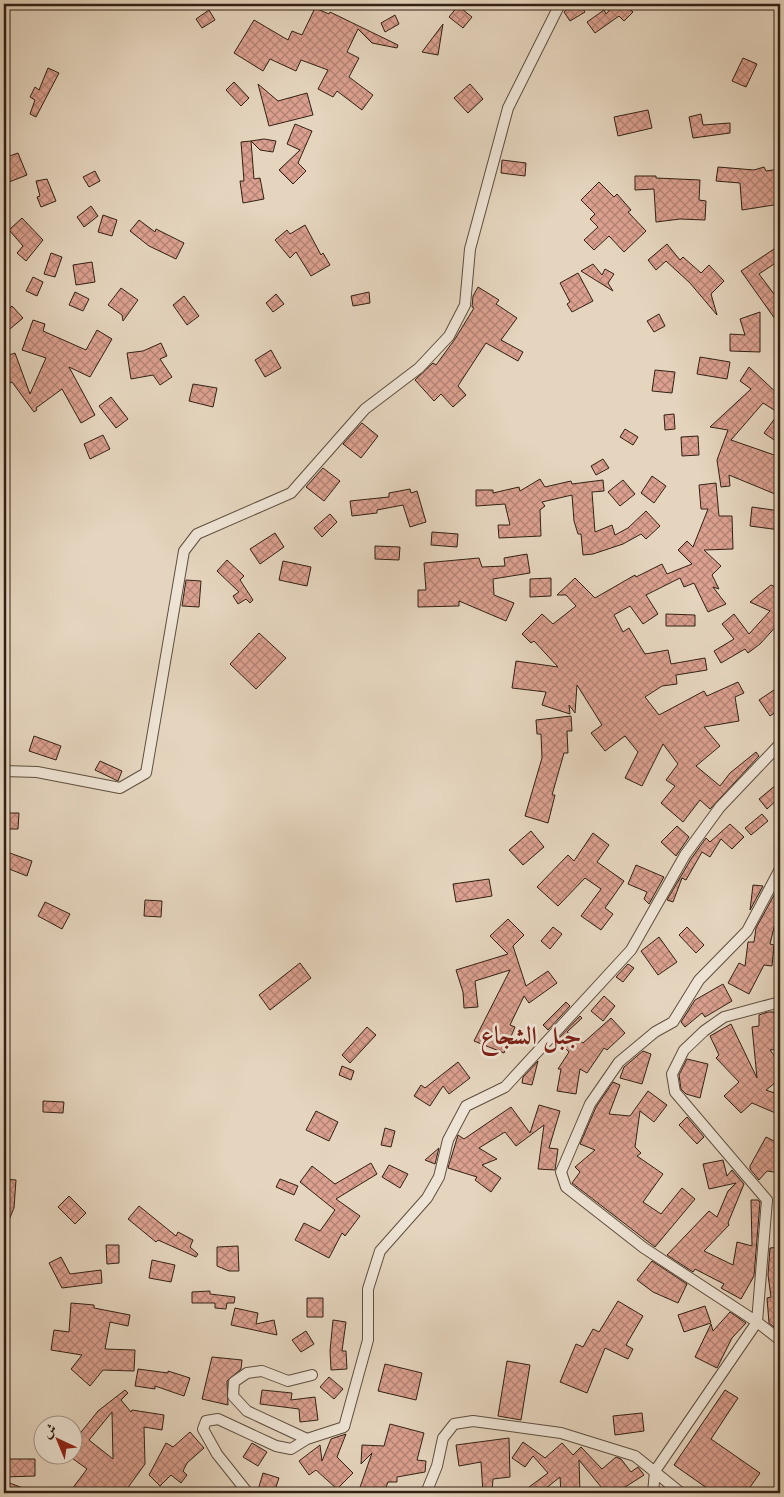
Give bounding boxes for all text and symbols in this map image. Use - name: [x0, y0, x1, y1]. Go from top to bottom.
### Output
- district label: جبل الشجاع: [480, 1019, 582, 1056]
- north arrow: [32, 1414, 82, 1464]
- text: ش: [38, 1419, 60, 1442]

